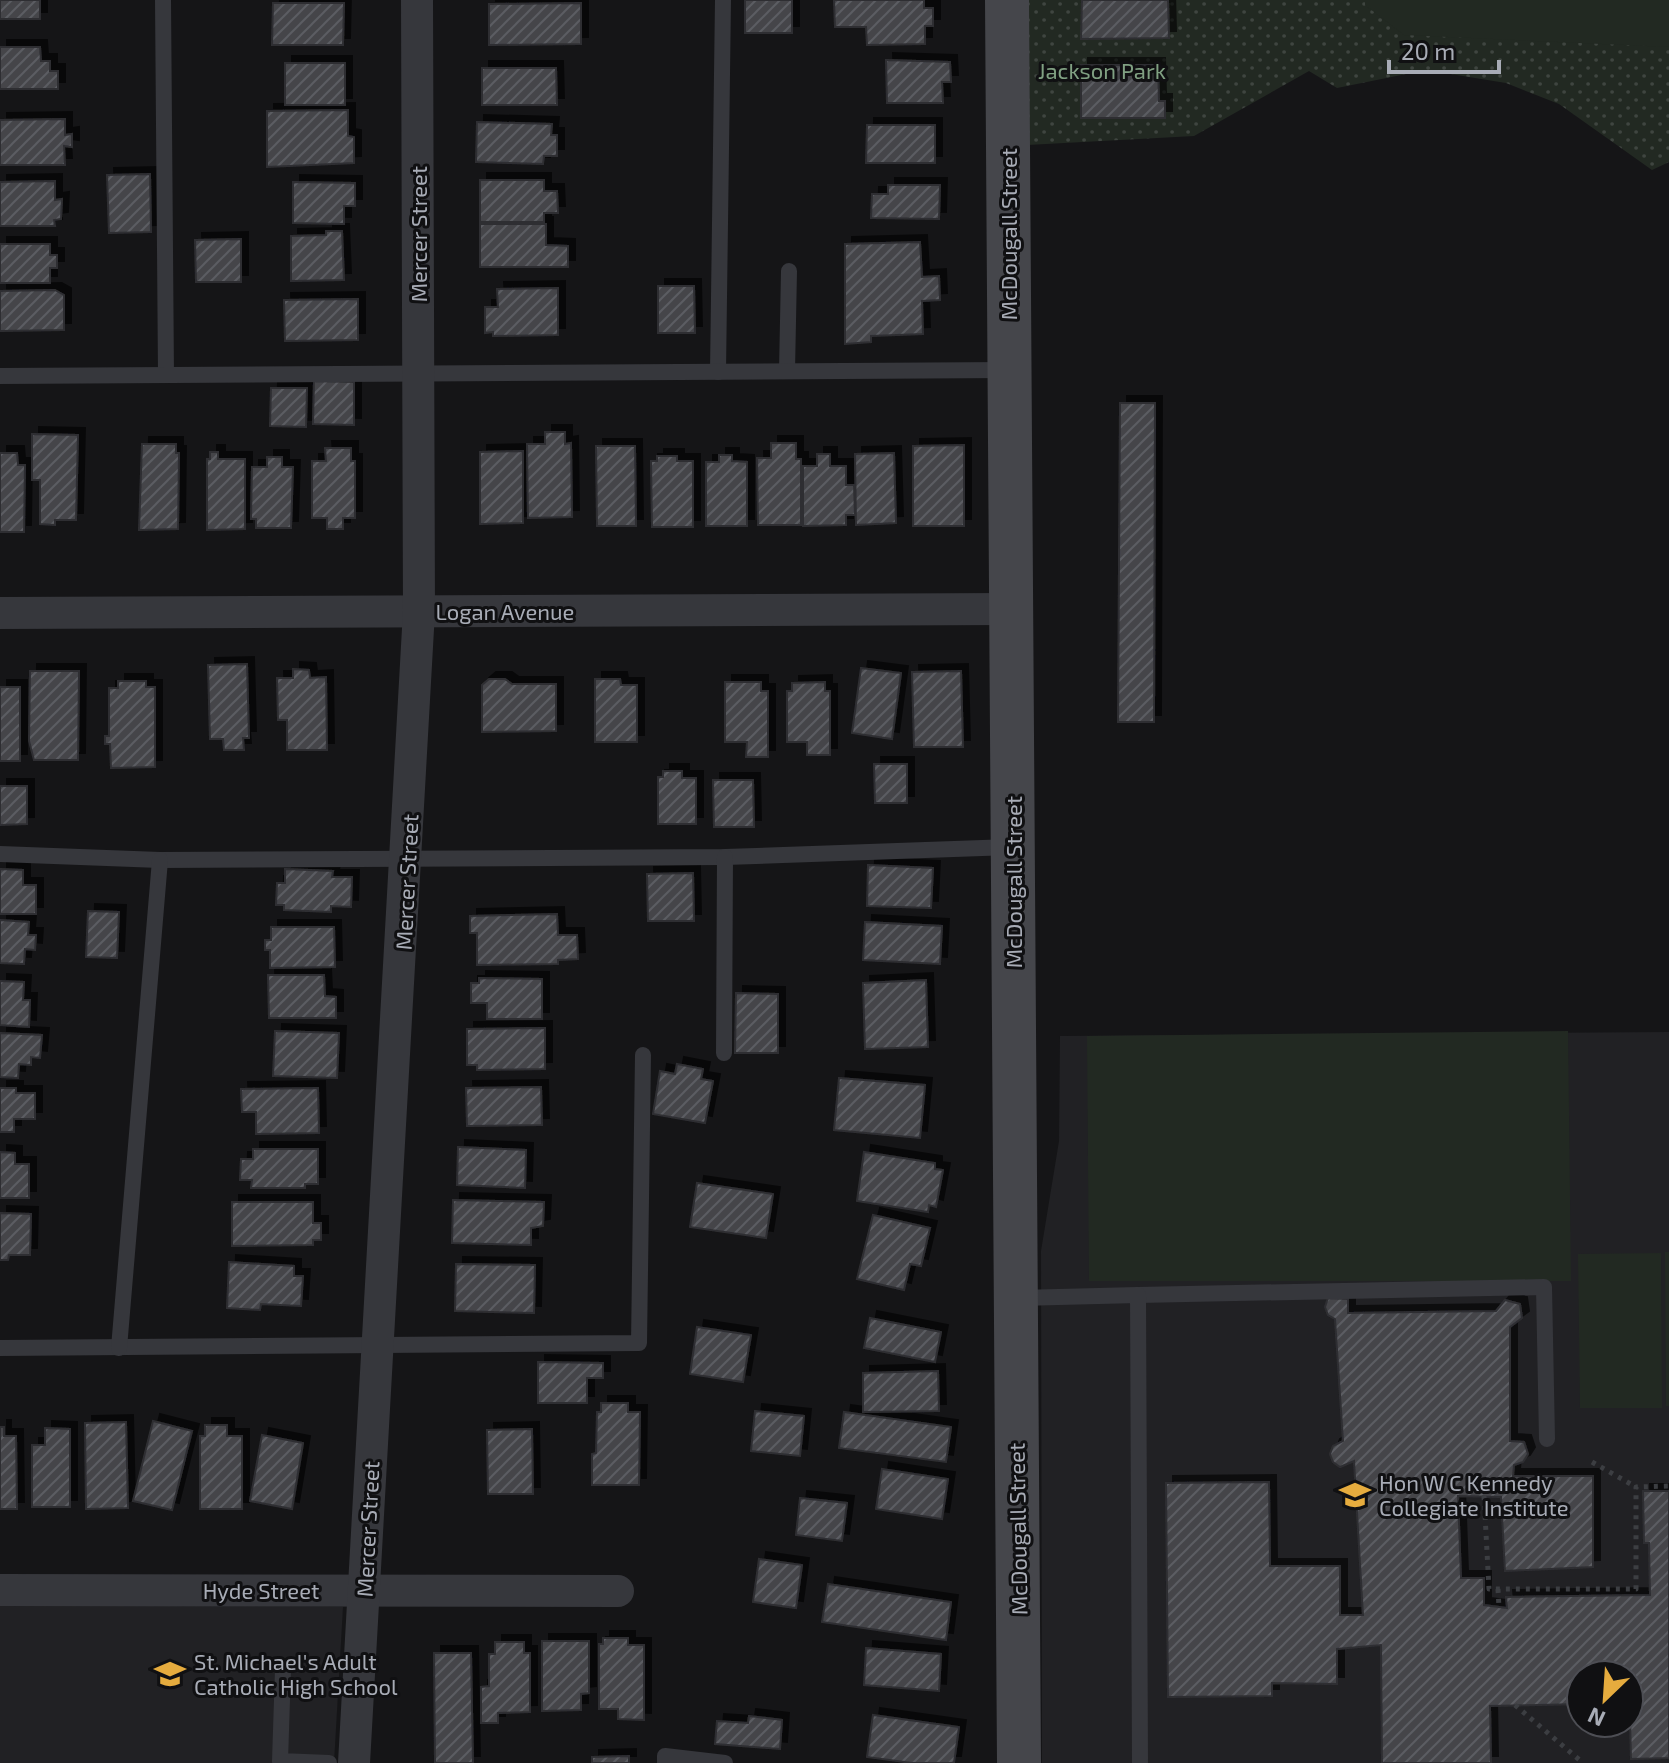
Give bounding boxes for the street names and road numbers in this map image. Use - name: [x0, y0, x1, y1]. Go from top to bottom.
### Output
- street label: McDougall Street: [995, 148, 1021, 320]
- street label: Mercer Street: [405, 166, 431, 302]
- street label: Logan Avenue: [436, 598, 574, 624]
- street label: McDougall Street: [1000, 796, 1026, 968]
- street label: Mercer Street: [389, 813, 423, 951]
- street label: McDougall Street: [1002, 1443, 1032, 1615]
- street label: Mercer Street: [350, 1460, 384, 1598]
- street label: Hyde Street: [203, 1577, 319, 1603]

